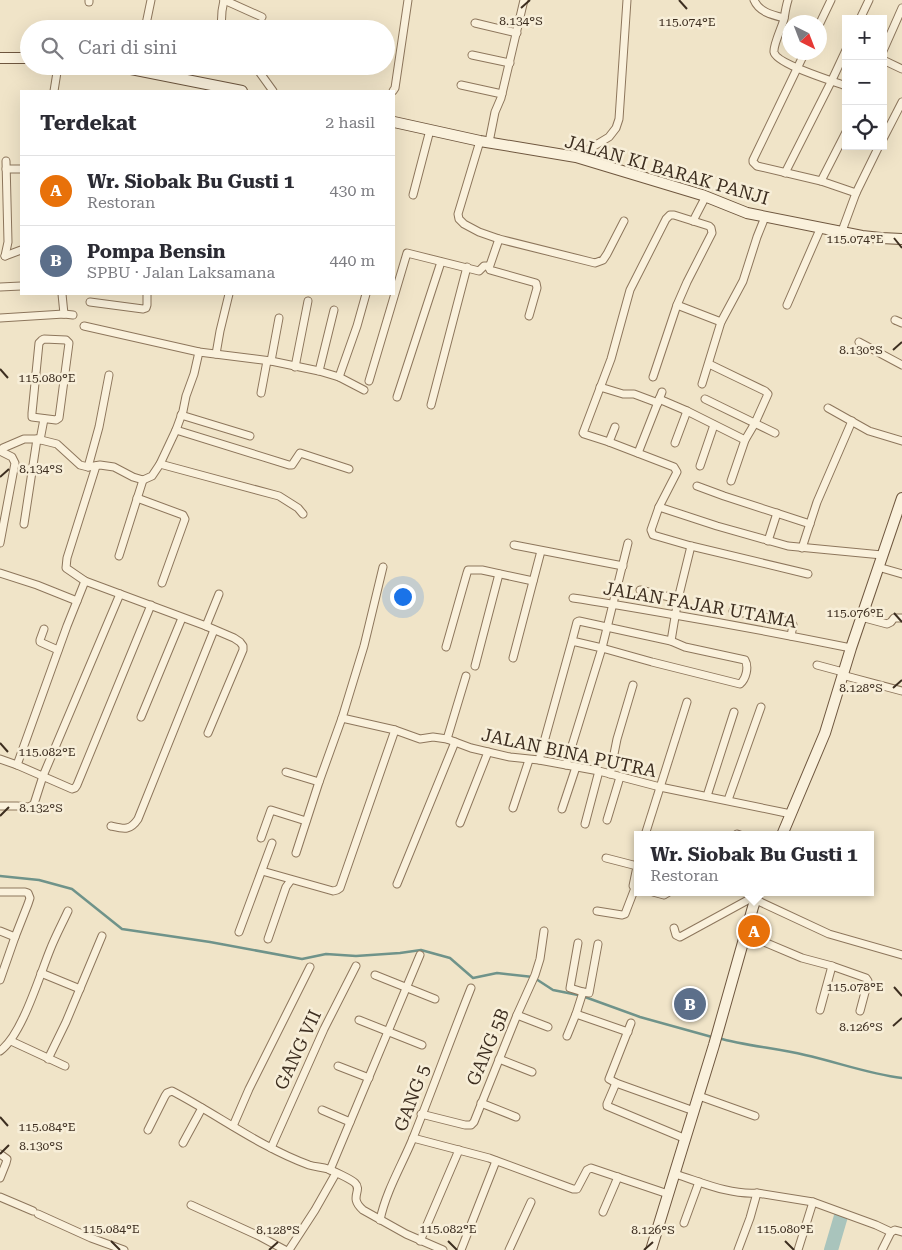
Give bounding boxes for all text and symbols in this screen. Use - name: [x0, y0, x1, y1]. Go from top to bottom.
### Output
- text: 8.134°S: [499, 14, 543, 28]
- text: 115.074°E: [659, 15, 715, 29]
- north arrow: [782, 15, 827, 60]
- map controls: [842, 15, 887, 150]
- button: +: [842, 15, 887, 60]
- search box: [20, 20, 395, 75]
- icon: search: [38, 34, 66, 62]
- text: Cari di sini: [78, 36, 177, 59]
- button: −: [842, 60, 887, 105]
- button: locate: [842, 105, 887, 150]
- text: Terdekat: [40, 111, 137, 135]
- text: 2 hasil: [325, 113, 375, 132]
- street label: JALAN KI BARAK PANJI: [563, 130, 772, 209]
- text: Wr. Siobak Bu Gusti 1: [87, 170, 294, 193]
- text: A: [50, 181, 62, 200]
- text: 430 m: [329, 181, 375, 200]
- text: Restoran: [87, 193, 155, 212]
- text: 115.074°E: [827, 232, 883, 246]
- text: Pompa Bensin: [87, 240, 225, 263]
- text: B: [50, 251, 62, 270]
- text: 440 m: [329, 251, 375, 270]
- text: SPBU · Jalan Laksamana: [87, 263, 275, 282]
- text: 8.130°S: [839, 343, 883, 357]
- text: 115.080°E: [19, 371, 75, 385]
- text: 8.134°S: [19, 462, 63, 476]
- street label: JALAN FAJAR UTAMA: [602, 577, 799, 632]
- your location: [390, 584, 416, 610]
- text: 115.076°E: [827, 606, 883, 620]
- text: 8.128°S: [839, 681, 883, 695]
- street label: JALAN BINA PUTRA: [480, 724, 659, 781]
- text: 115.082°E: [19, 745, 75, 759]
- text: 8.132°S: [19, 801, 63, 815]
- popup: [634, 831, 874, 896]
- text: Wr. Siobak Bu Gusti 1: [650, 843, 858, 866]
- text: Restoran: [650, 866, 719, 885]
- pin: A: [738, 912, 770, 950]
- text: 115.078°E: [827, 980, 883, 994]
- pin: B: [674, 985, 706, 1023]
- street label: GANG 5B: [462, 1005, 513, 1088]
- street label: GANG VII: [270, 1007, 325, 1093]
- text: 8.126°S: [839, 1020, 883, 1034]
- street label: GANG 5: [389, 1062, 434, 1134]
- text: 115.084°E: [19, 1120, 75, 1134]
- text: 8.130°S: [19, 1139, 63, 1153]
- text: 115.084°E: [83, 1222, 139, 1236]
- text: 115.082°E: [420, 1222, 476, 1236]
- text: 115.080°E: [757, 1222, 813, 1236]
- text: 8.128°S: [256, 1223, 300, 1237]
- text: 8.126°S: [631, 1223, 675, 1237]

